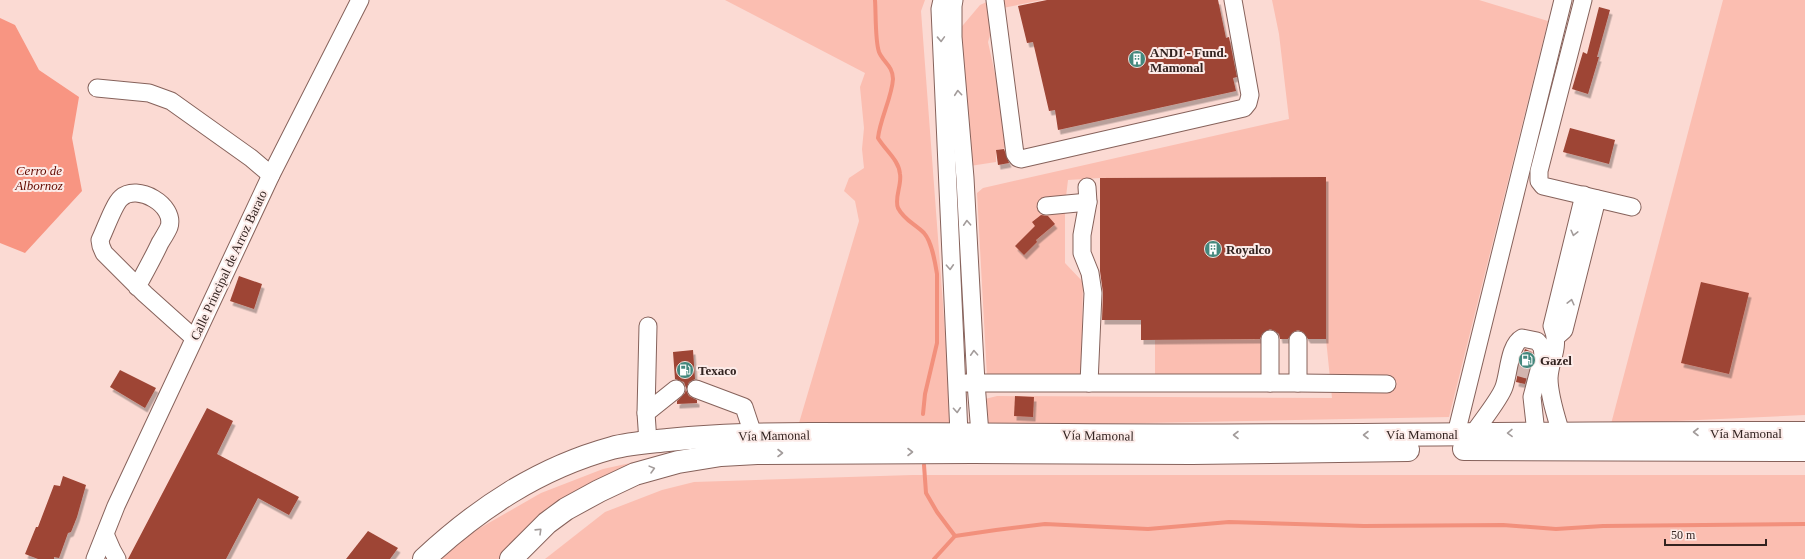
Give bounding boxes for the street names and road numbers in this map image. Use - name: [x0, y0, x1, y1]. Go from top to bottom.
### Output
- street label: Calle Principal de Arroz Barato: [187, 188, 270, 343]
- street label: Vía Mamonal: [1710, 426, 1782, 441]
- street label: Vía Mamonal: [738, 427, 810, 444]
- street label: Vía Mamonal: [1062, 427, 1134, 444]
- street label: Vía Mamonal: [1386, 427, 1458, 442]

